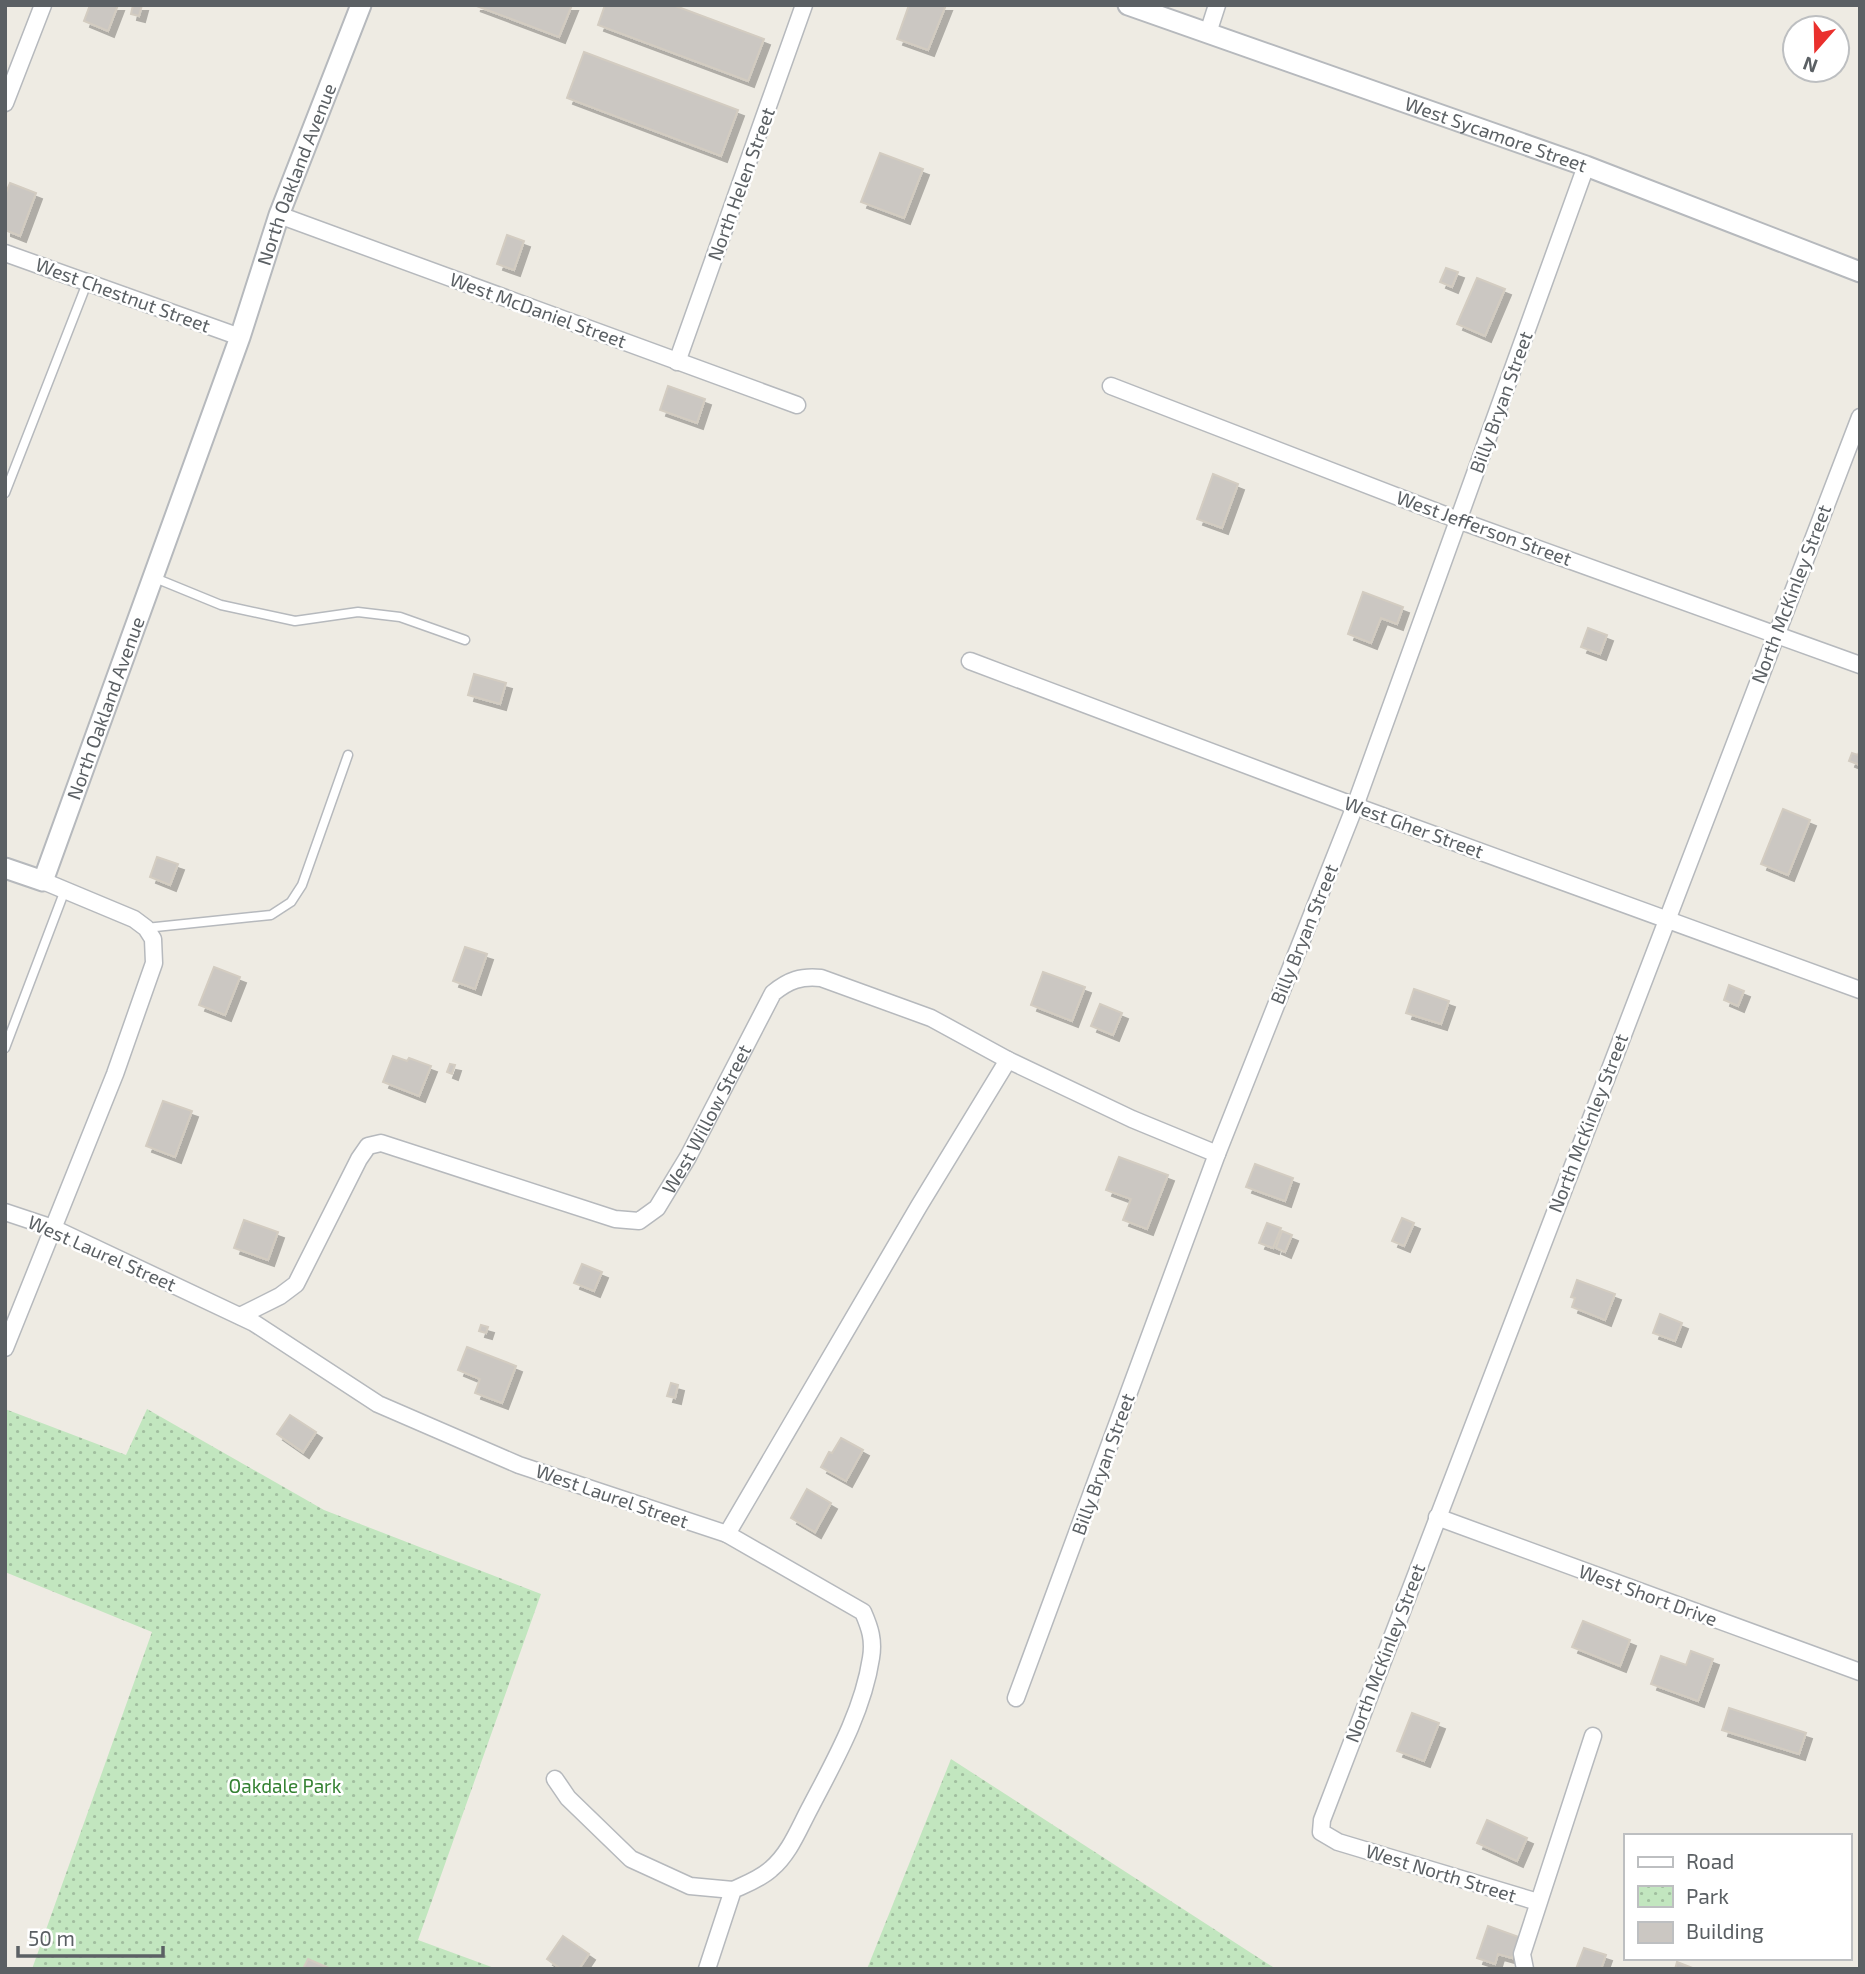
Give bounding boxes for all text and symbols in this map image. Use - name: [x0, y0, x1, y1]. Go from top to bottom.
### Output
- north arrow: [1781, 14, 1851, 84]
- text: N: [1800, 52, 1820, 79]
- street label: North Oakland Avenue: [252, 80, 340, 268]
- street label: West Sycamore Street: [1402, 91, 1590, 176]
- street label: North Helen Street: [702, 104, 779, 263]
- street label: West Chestnut Street: [33, 252, 214, 337]
- street label: West McDaniel Street: [447, 267, 630, 352]
- street label: Billy Bryan Street: [1464, 328, 1537, 476]
- street label: West Jefferson Street: [1393, 485, 1575, 570]
- street label: North McKinley Street: [1746, 501, 1835, 687]
- street label: North Oakland Avenue: [62, 613, 149, 802]
- street label: West Gher Street: [1341, 791, 1487, 862]
- street label: Billy Bryan Street: [1265, 860, 1342, 1007]
- street label: North McKinley Street: [1543, 1030, 1632, 1216]
- street label: West Willow Street: [657, 1040, 755, 1198]
- street label: West Laurel Street: [25, 1210, 180, 1296]
- street label: Billy Bryan Street: [1066, 1390, 1139, 1538]
- street label: West Laurel Street: [533, 1459, 691, 1532]
- street label: West Short Drive: [1576, 1559, 1721, 1630]
- street label: North McKinley Street: [1340, 1560, 1429, 1746]
- park label: Oakdale Park: [229, 1774, 342, 1797]
- legend: [1624, 1834, 1851, 1960]
- street label: West North Street: [1363, 1839, 1519, 1906]
- text: Road: [1686, 1848, 1734, 1873]
- text: Park: [1686, 1883, 1729, 1908]
- scale bar: [18, 1914, 163, 1958]
- text: Building: [1686, 1918, 1764, 1943]
- text: 50 m: [28, 1925, 75, 1950]

